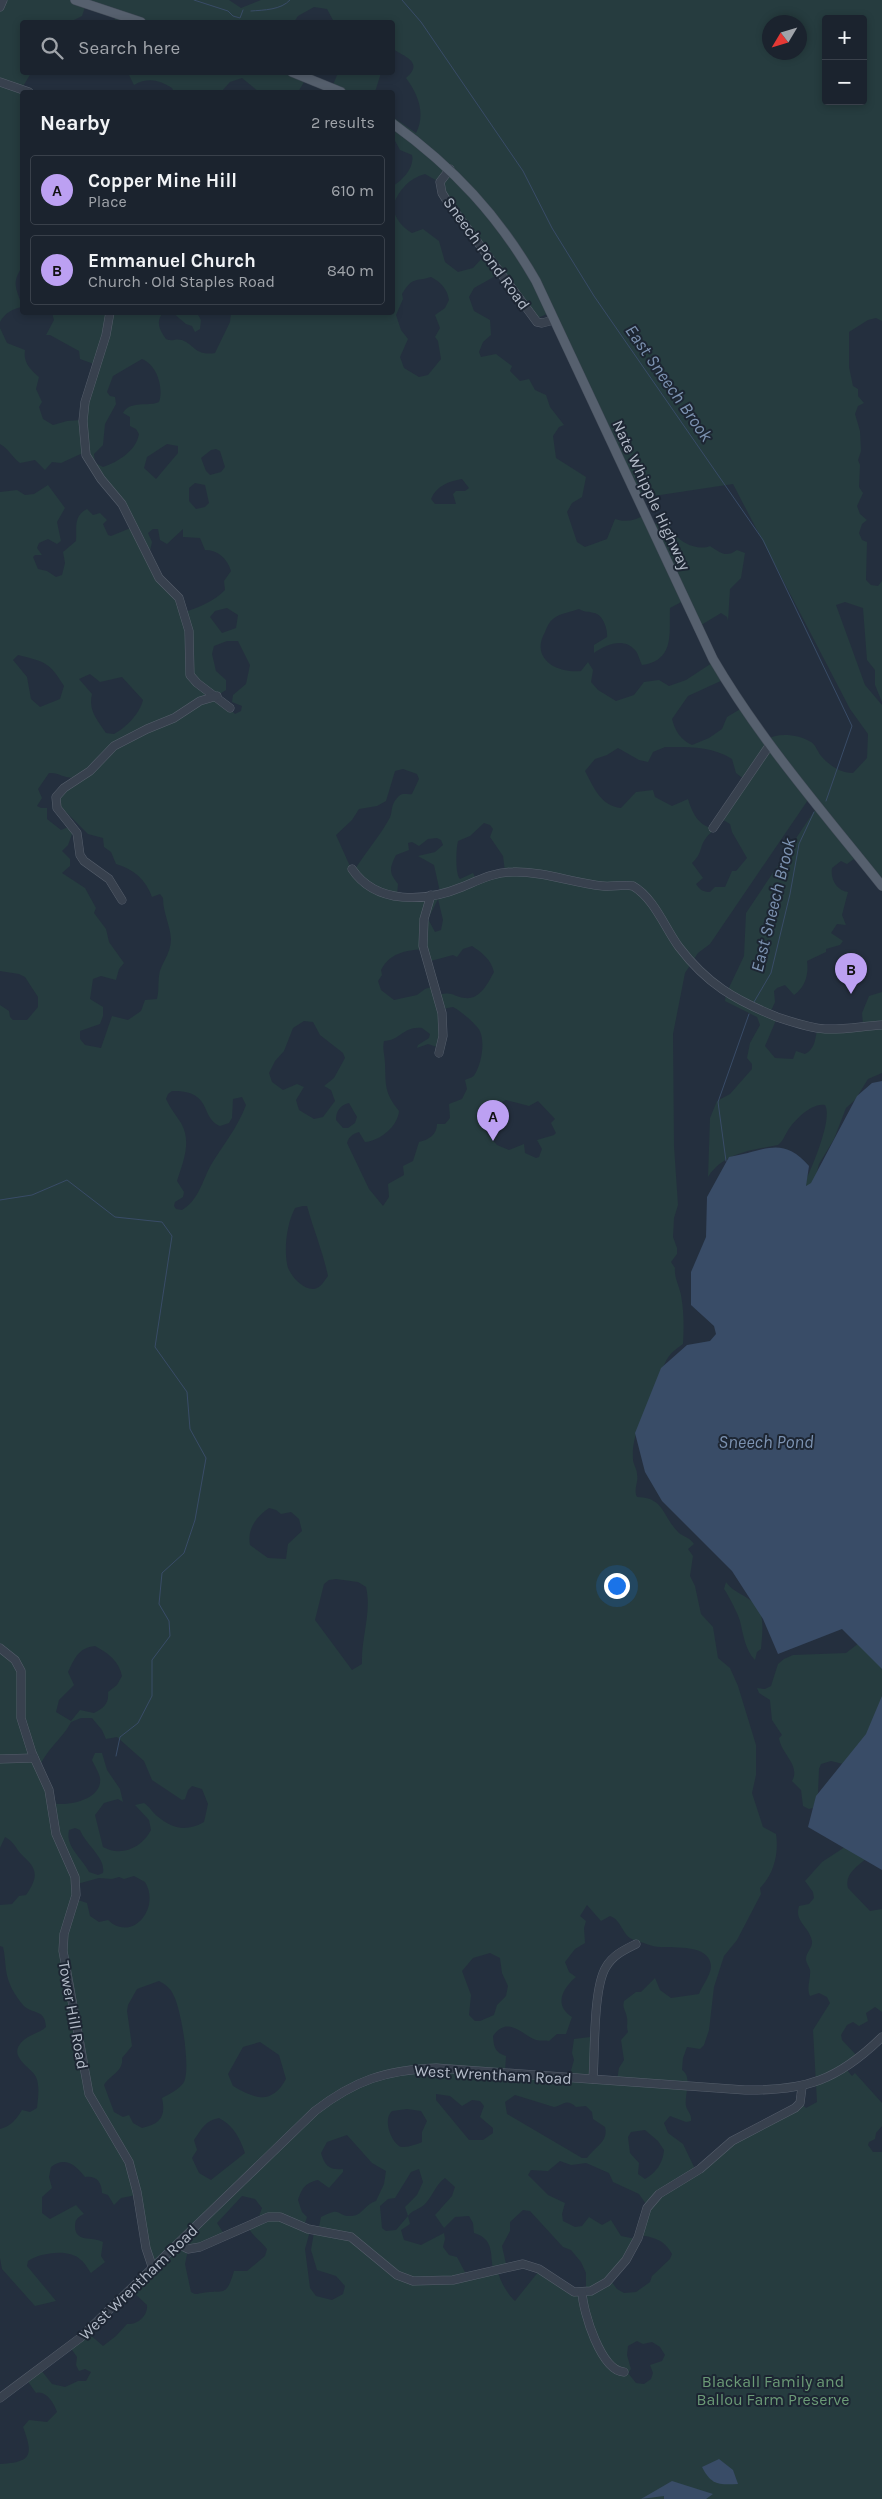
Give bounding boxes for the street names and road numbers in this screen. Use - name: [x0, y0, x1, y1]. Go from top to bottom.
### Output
- street label: Sneech Pond Road: [439, 193, 534, 313]
- street label: Nate Whipple Highway: [608, 417, 695, 574]
- street label: Tower Hill Road: [55, 1959, 92, 2071]
- street label: West Wrentham Road: [414, 2061, 572, 2088]
- street label: West Wrentham Road: [75, 2221, 202, 2344]

